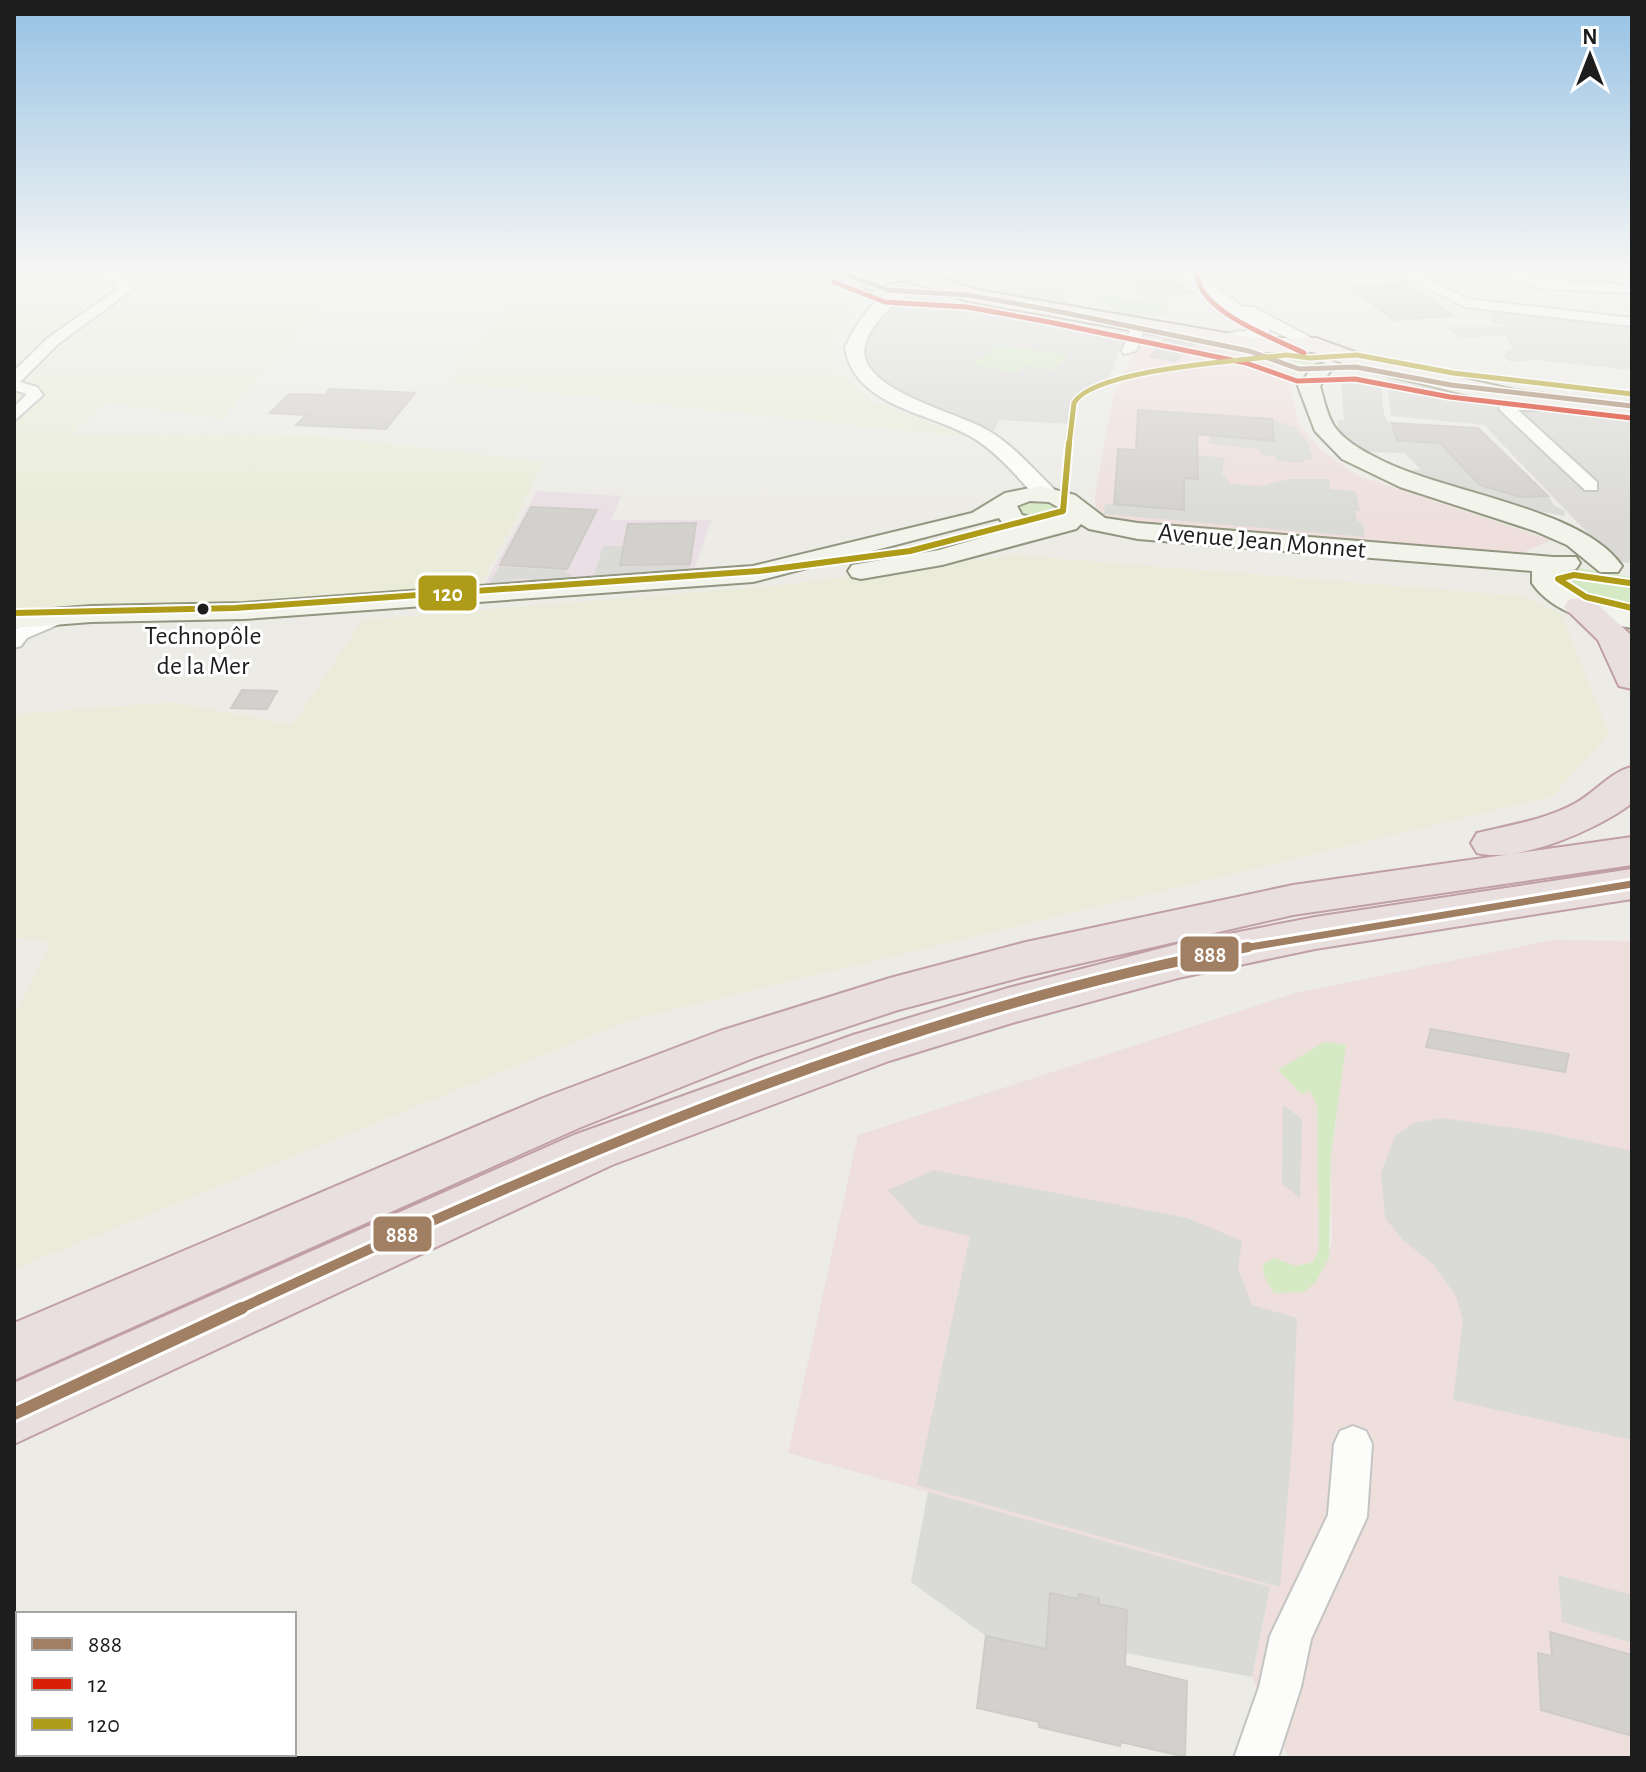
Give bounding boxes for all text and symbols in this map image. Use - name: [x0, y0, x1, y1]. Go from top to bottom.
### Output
- north arrow: [1550, 16, 1630, 96]
- text: N: [1582, 26, 1598, 48]
- street label: Avenue Jean Monnet: [1157, 519, 1367, 563]
- line badge: 120: [417, 574, 478, 612]
- text: 120: [433, 583, 463, 605]
- marker: Technopôle de la Mer: [195, 601, 211, 617]
- place label: Technopôle de la Mer: [145, 623, 261, 679]
- line badge: 888: [1179, 935, 1240, 973]
- text: 888: [1194, 944, 1226, 966]
- line badge: 888: [372, 1215, 433, 1253]
- text: 888: [386, 1224, 418, 1246]
- legend: [16, 1612, 296, 1756]
- text: 888: [88, 1633, 122, 1657]
- text: 12: [88, 1673, 107, 1697]
- text: 120: [88, 1713, 120, 1737]

